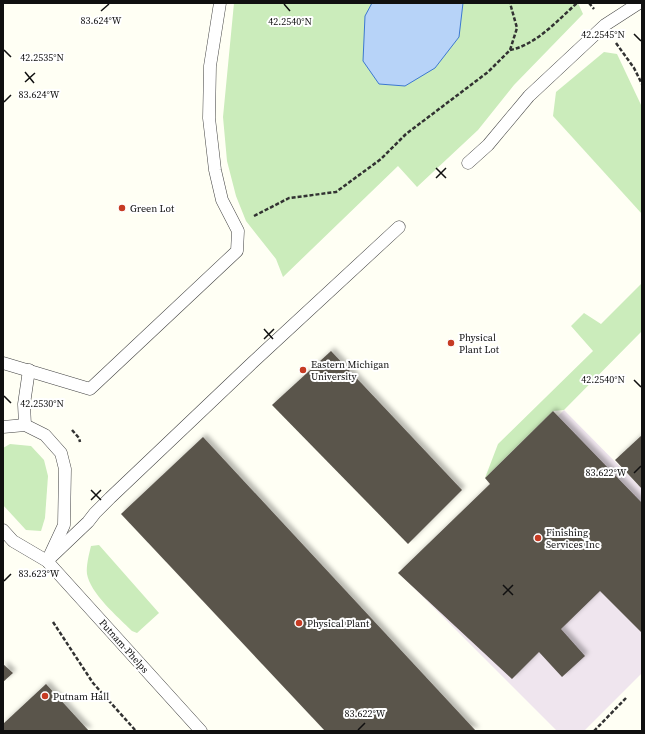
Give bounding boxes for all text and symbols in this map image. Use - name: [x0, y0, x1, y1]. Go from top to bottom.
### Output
- text: 83.624°W: [81, 14, 122, 27]
- text: 42.2540°N: [268, 15, 312, 28]
- text: 42.2545°N: [581, 28, 625, 41]
- text: 42.2535°N: [20, 51, 64, 64]
- text: 83.624°W: [19, 88, 60, 101]
- place label: Green Lot: [130, 202, 175, 215]
- marker: Green Lot: [117, 203, 127, 213]
- place label: Physical Plant Lot: [459, 331, 500, 356]
- marker: Physical Plant Lot: [446, 338, 456, 348]
- place label: Eastern Michigan University: [311, 358, 389, 383]
- marker: Eastern Michigan University: [298, 365, 308, 375]
- text: 42.2540°N: [581, 373, 625, 386]
- text: 42.2530°N: [20, 397, 64, 410]
- text: 83.622°W: [586, 466, 627, 479]
- place label: Finishing Services Inc: [546, 526, 600, 551]
- marker: Finishing Services Inc: [533, 533, 543, 543]
- text: 83.623°W: [19, 567, 60, 580]
- street label: Putnam-Phelps: [96, 616, 152, 676]
- place label: Physical Plant: [307, 617, 370, 630]
- marker: Physical Plant: [294, 618, 304, 628]
- place label: Putnam Hall: [53, 690, 109, 703]
- marker: Putnam Hall: [40, 691, 50, 701]
- text: 83.622°W: [345, 707, 386, 720]

